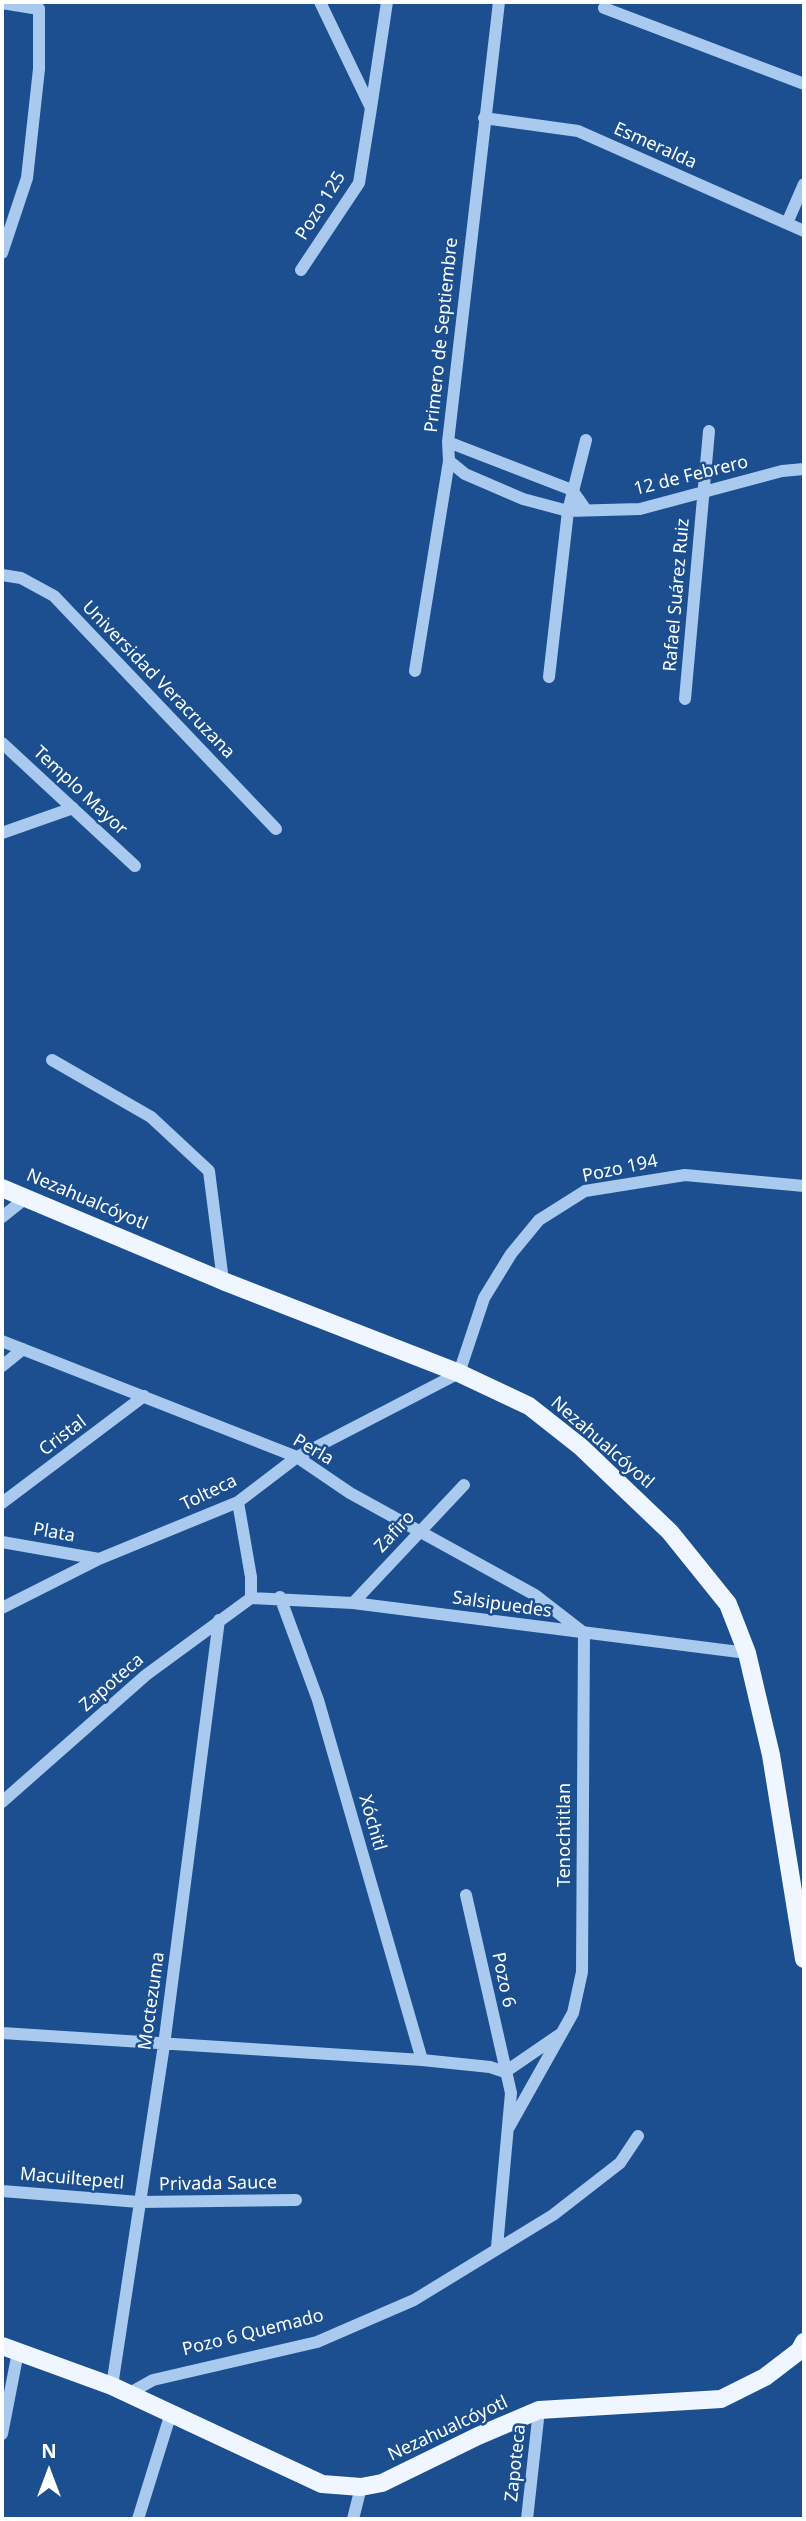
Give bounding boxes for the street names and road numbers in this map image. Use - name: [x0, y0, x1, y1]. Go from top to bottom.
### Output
- street label: Esmeralda: [610, 118, 700, 174]
- street label: Pozo 125: [292, 168, 350, 244]
- street label: Primero de Septiembre: [421, 236, 463, 434]
- street label: 12 de Febrero: [632, 451, 750, 501]
- street label: Rafael Suárez Ruiz: [660, 517, 694, 673]
- street label: Universidad Veracruzana: [77, 597, 239, 763]
- street label: Templo Mayor: [28, 742, 132, 840]
- street label: Pozo 194: [580, 1150, 660, 1188]
- street label: Nezahualcóyotl: [23, 1165, 151, 1235]
- street label: Nezahualcóyotl: [546, 1392, 658, 1494]
- street label: Cristal: [35, 1411, 91, 1461]
- street label: Perla: [289, 1430, 337, 1470]
- street label: Tolteca: [177, 1470, 241, 1516]
- street label: Zafiro: [370, 1507, 420, 1557]
- street label: Plata: [31, 1519, 77, 1547]
- street label: Salsipuedes: [451, 1587, 553, 1623]
- street label: Zapoteca: [76, 1649, 148, 1717]
- street label: Tenochtitlan: [554, 1783, 576, 1887]
- street label: Xóchitl: [354, 1793, 390, 1853]
- street label: Pozo 6: [487, 1950, 519, 2010]
- street label: Moctezuma: [134, 1951, 170, 2051]
- street label: Macuiltepetl: [19, 2164, 125, 2194]
- street label: Privada Sauce: [159, 2172, 277, 2196]
- street label: Pozo 6 Quemado: [180, 2305, 326, 2361]
- street label: Nezahualcóyotl: [385, 2392, 511, 2466]
- street label: Zapoteca: [501, 2423, 531, 2503]

